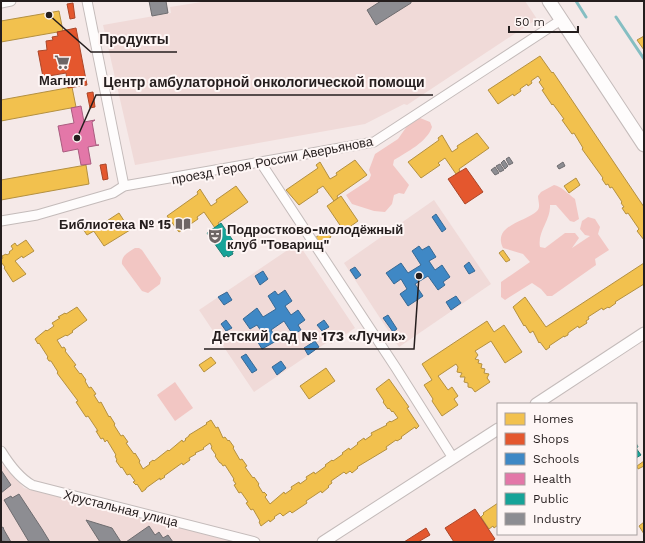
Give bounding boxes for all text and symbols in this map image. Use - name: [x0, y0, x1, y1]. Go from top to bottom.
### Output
- scale bar: [509, 8, 578, 34]
- text: 50 m: [515, 15, 545, 29]
- callout: Продукты: [91, 26, 177, 52]
- text: Продукты: [99, 31, 169, 47]
- supermarket icon: Магнит: [53, 53, 71, 71]
- callout: Центр амбулаторной онкологической помощи: [96, 69, 433, 95]
- place label: Магнит: [39, 73, 85, 88]
- text: Центр амбулаторной онкологической помощи: [103, 74, 425, 90]
- street label: проезд Героя России Аверьянова: [170, 133, 375, 187]
- library icon: Библиотека № 15: [174, 215, 192, 233]
- place label: Библиотека № 15: [59, 217, 171, 232]
- place label: Подростково-молодёжный клуб "Товарищ": [227, 222, 403, 252]
- theatre icon: Подростково-молодёжный клуб "Товарищ": [206, 227, 224, 245]
- callout: Детский сад № 173 «Лучик»: [204, 323, 414, 349]
- text: Детский сад № 173 «Лучик»: [212, 328, 406, 344]
- legend: [497, 403, 637, 535]
- text: Homes: [533, 412, 574, 426]
- text: Shops: [533, 432, 569, 446]
- text: Schools: [533, 452, 579, 466]
- text: Health: [533, 472, 571, 486]
- street label: Хрустальная улица: [62, 487, 181, 530]
- text: Public: [533, 492, 569, 506]
- text: Industry: [533, 512, 582, 526]

